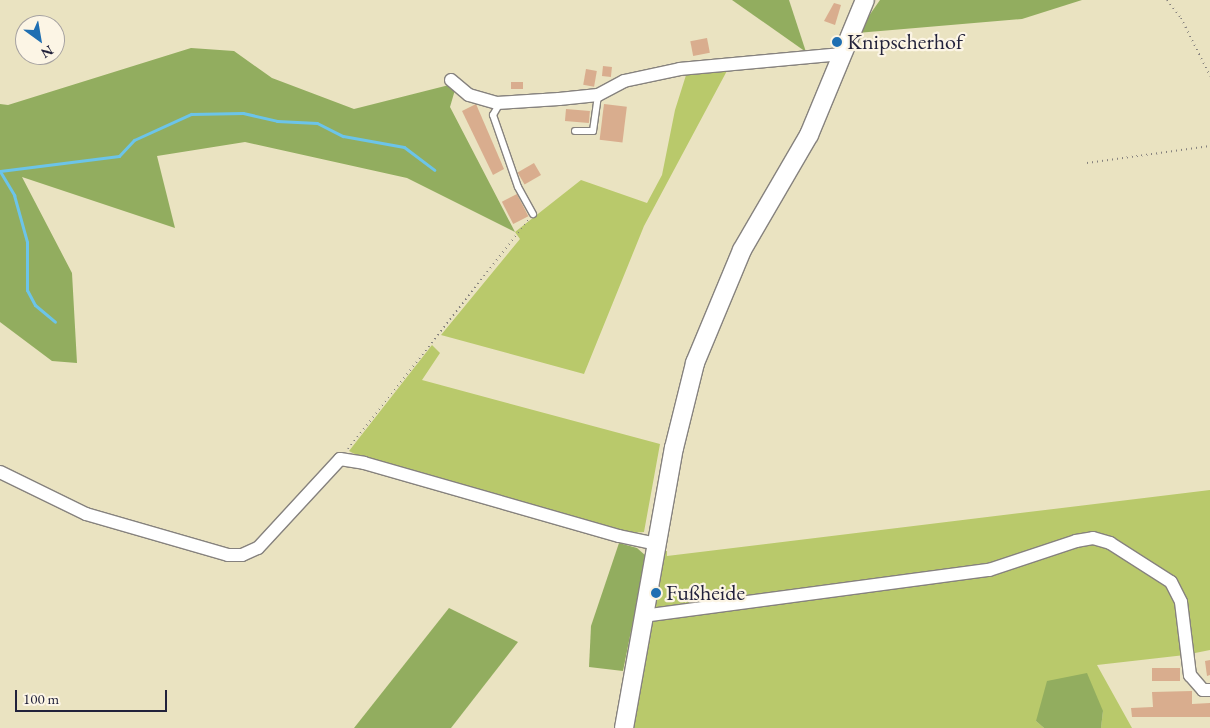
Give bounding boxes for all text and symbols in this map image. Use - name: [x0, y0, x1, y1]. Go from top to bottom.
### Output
- north arrow: [15, 15, 65, 65]
- place label: Knipscherhof: [847, 29, 963, 55]
- marker: Knipscherhof: [831, 36, 843, 48]
- text: N: [38, 41, 57, 63]
- place label: Fußheide: [666, 580, 745, 606]
- marker: Fußheide: [650, 587, 662, 599]
- scale bar: [18, 680, 170, 712]
- text: 100 m: [23, 689, 59, 708]

